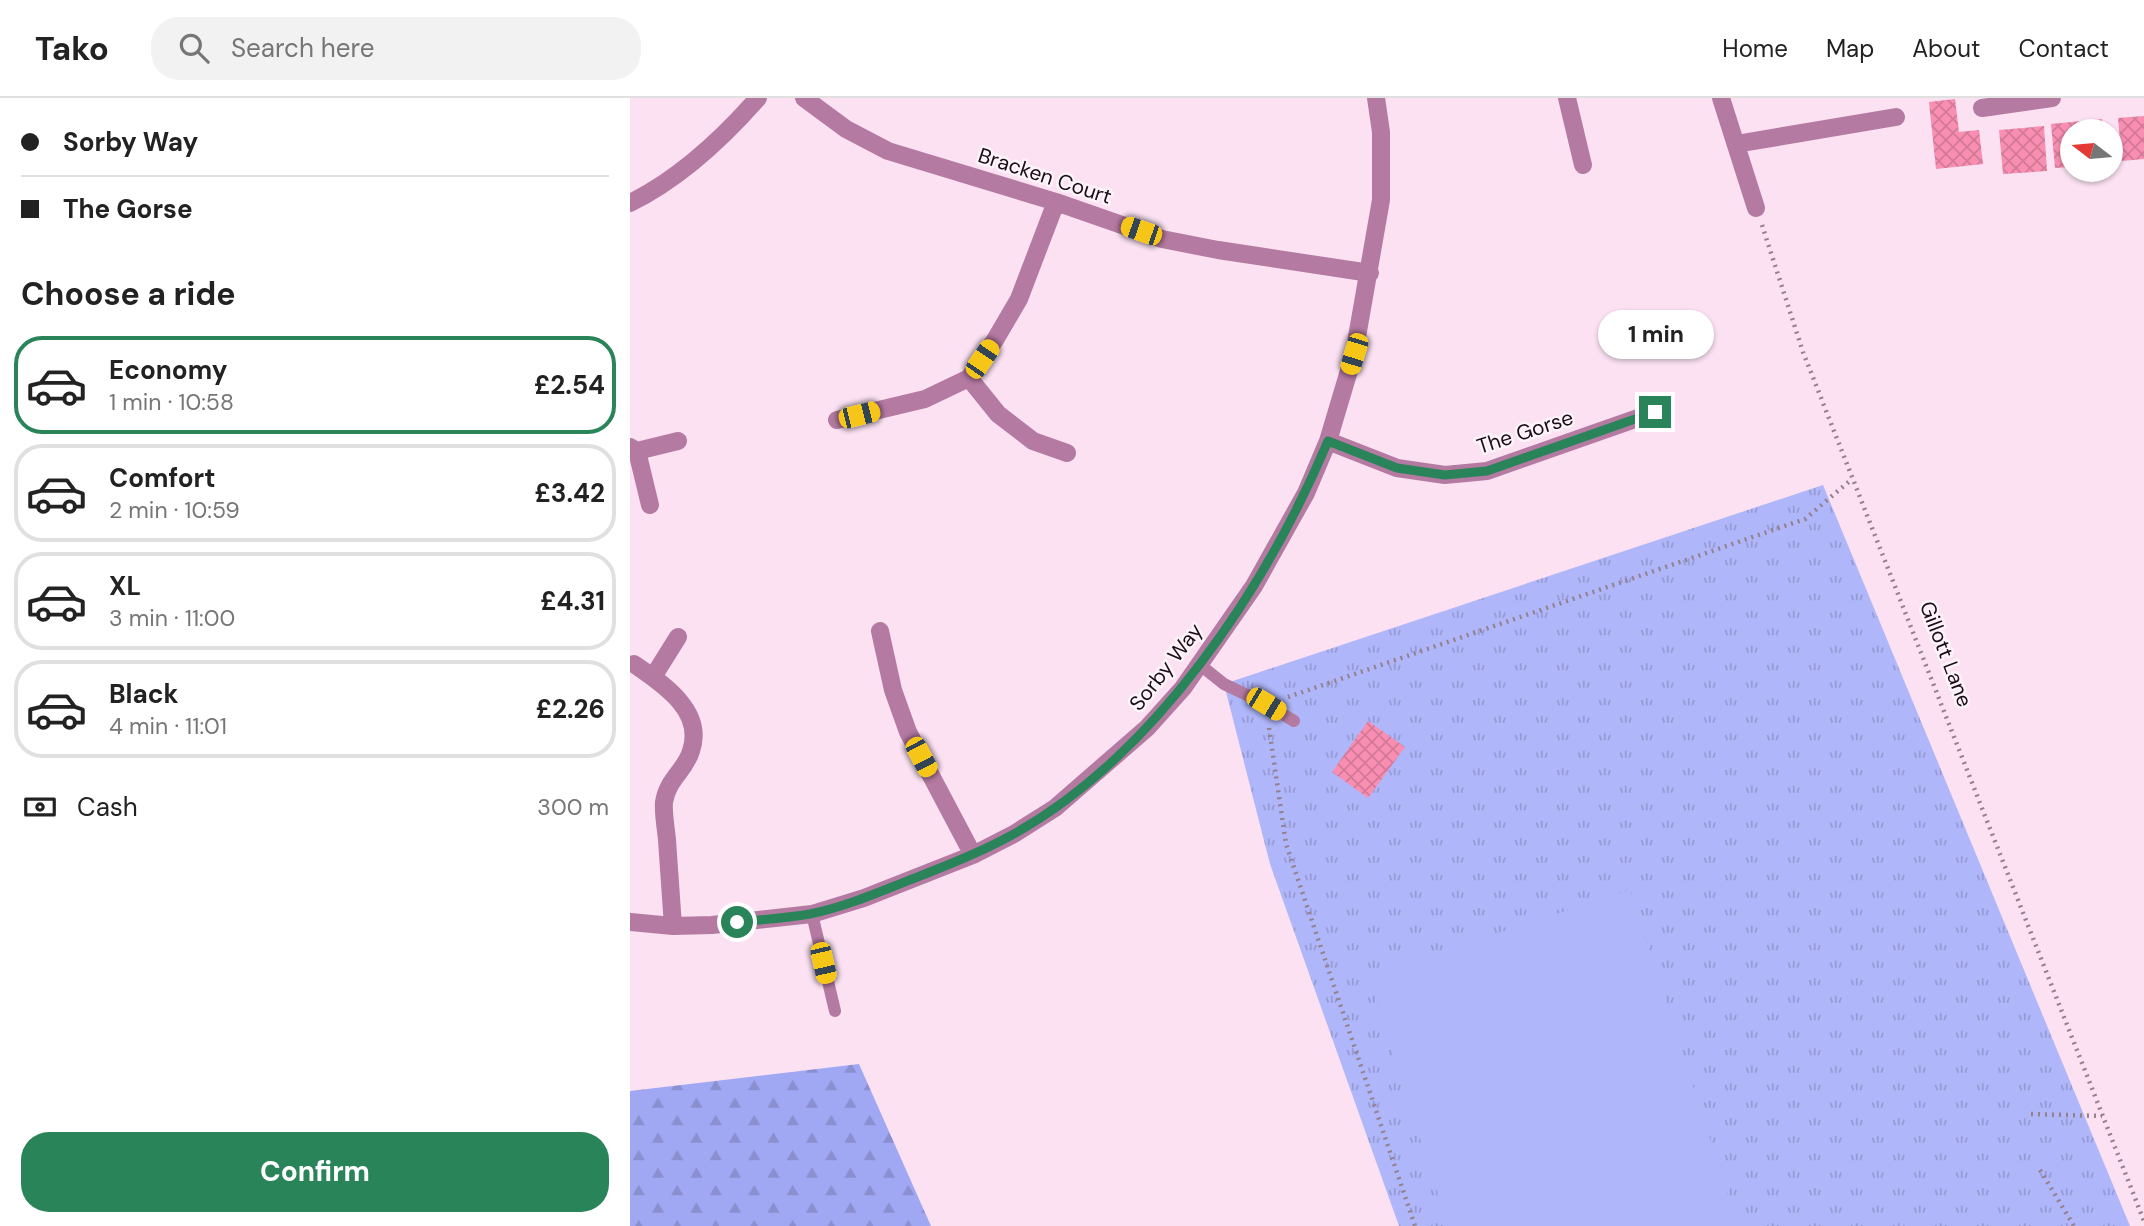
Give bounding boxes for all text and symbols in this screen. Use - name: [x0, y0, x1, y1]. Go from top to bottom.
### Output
- search box: [151, 17, 641, 80]
- text: Tako: [35, 27, 109, 70]
- icon: search: [175, 29, 213, 67]
- text: Search here: [231, 31, 374, 65]
- text: Home: [1722, 33, 1788, 64]
- text: Map: [1826, 33, 1874, 64]
- text: About: [1912, 33, 1981, 64]
- text: Contact: [2019, 33, 2109, 64]
- north arrow: [2060, 119, 2123, 182]
- map controls: [2060, 119, 2123, 182]
- text: Sorby Way: [63, 125, 198, 159]
- street label: Bracken Court: [975, 141, 1115, 211]
- text: The Gorse: [63, 192, 193, 226]
- car: [1118, 214, 1165, 248]
- text: Choose a ride: [21, 273, 236, 315]
- callout: 1 min: [1597, 310, 1713, 360]
- text: 1 min: [1628, 319, 1684, 349]
- car: [1338, 331, 1371, 377]
- car: [962, 336, 1003, 382]
- text: Economy: [109, 353, 227, 387]
- icon: car: [25, 354, 88, 417]
- text: £2.54: [534, 368, 605, 402]
- text: 1 min · 10:58: [109, 387, 234, 417]
- route end: [1639, 396, 1671, 428]
- car: [837, 400, 882, 430]
- street label: The Gorse: [1473, 403, 1577, 461]
- text: Comfort: [109, 461, 215, 495]
- icon: car: [25, 462, 88, 525]
- text: £3.42: [535, 476, 605, 510]
- text: 2 min · 10:59: [109, 495, 240, 525]
- text: XL: [109, 569, 141, 603]
- icon: car: [25, 570, 88, 633]
- text: £4.31: [540, 584, 605, 618]
- street label: Gillott Lane: [1913, 597, 1979, 711]
- text: 3 min · 11:00: [109, 603, 235, 633]
- street label: Sorby Way: [1123, 617, 1209, 717]
- text: Black: [109, 677, 179, 711]
- icon: car: [25, 678, 88, 741]
- car: [1243, 684, 1290, 724]
- text: £2.26: [536, 692, 605, 726]
- text: 4 min · 11:01: [109, 711, 227, 741]
- car: [902, 734, 941, 780]
- icon: cash: [21, 788, 59, 826]
- text: Cash: [77, 790, 138, 824]
- text: 300 m: [537, 792, 609, 822]
- route start: [721, 906, 753, 938]
- car: [809, 940, 838, 986]
- button: Confirm: [21, 1132, 609, 1212]

